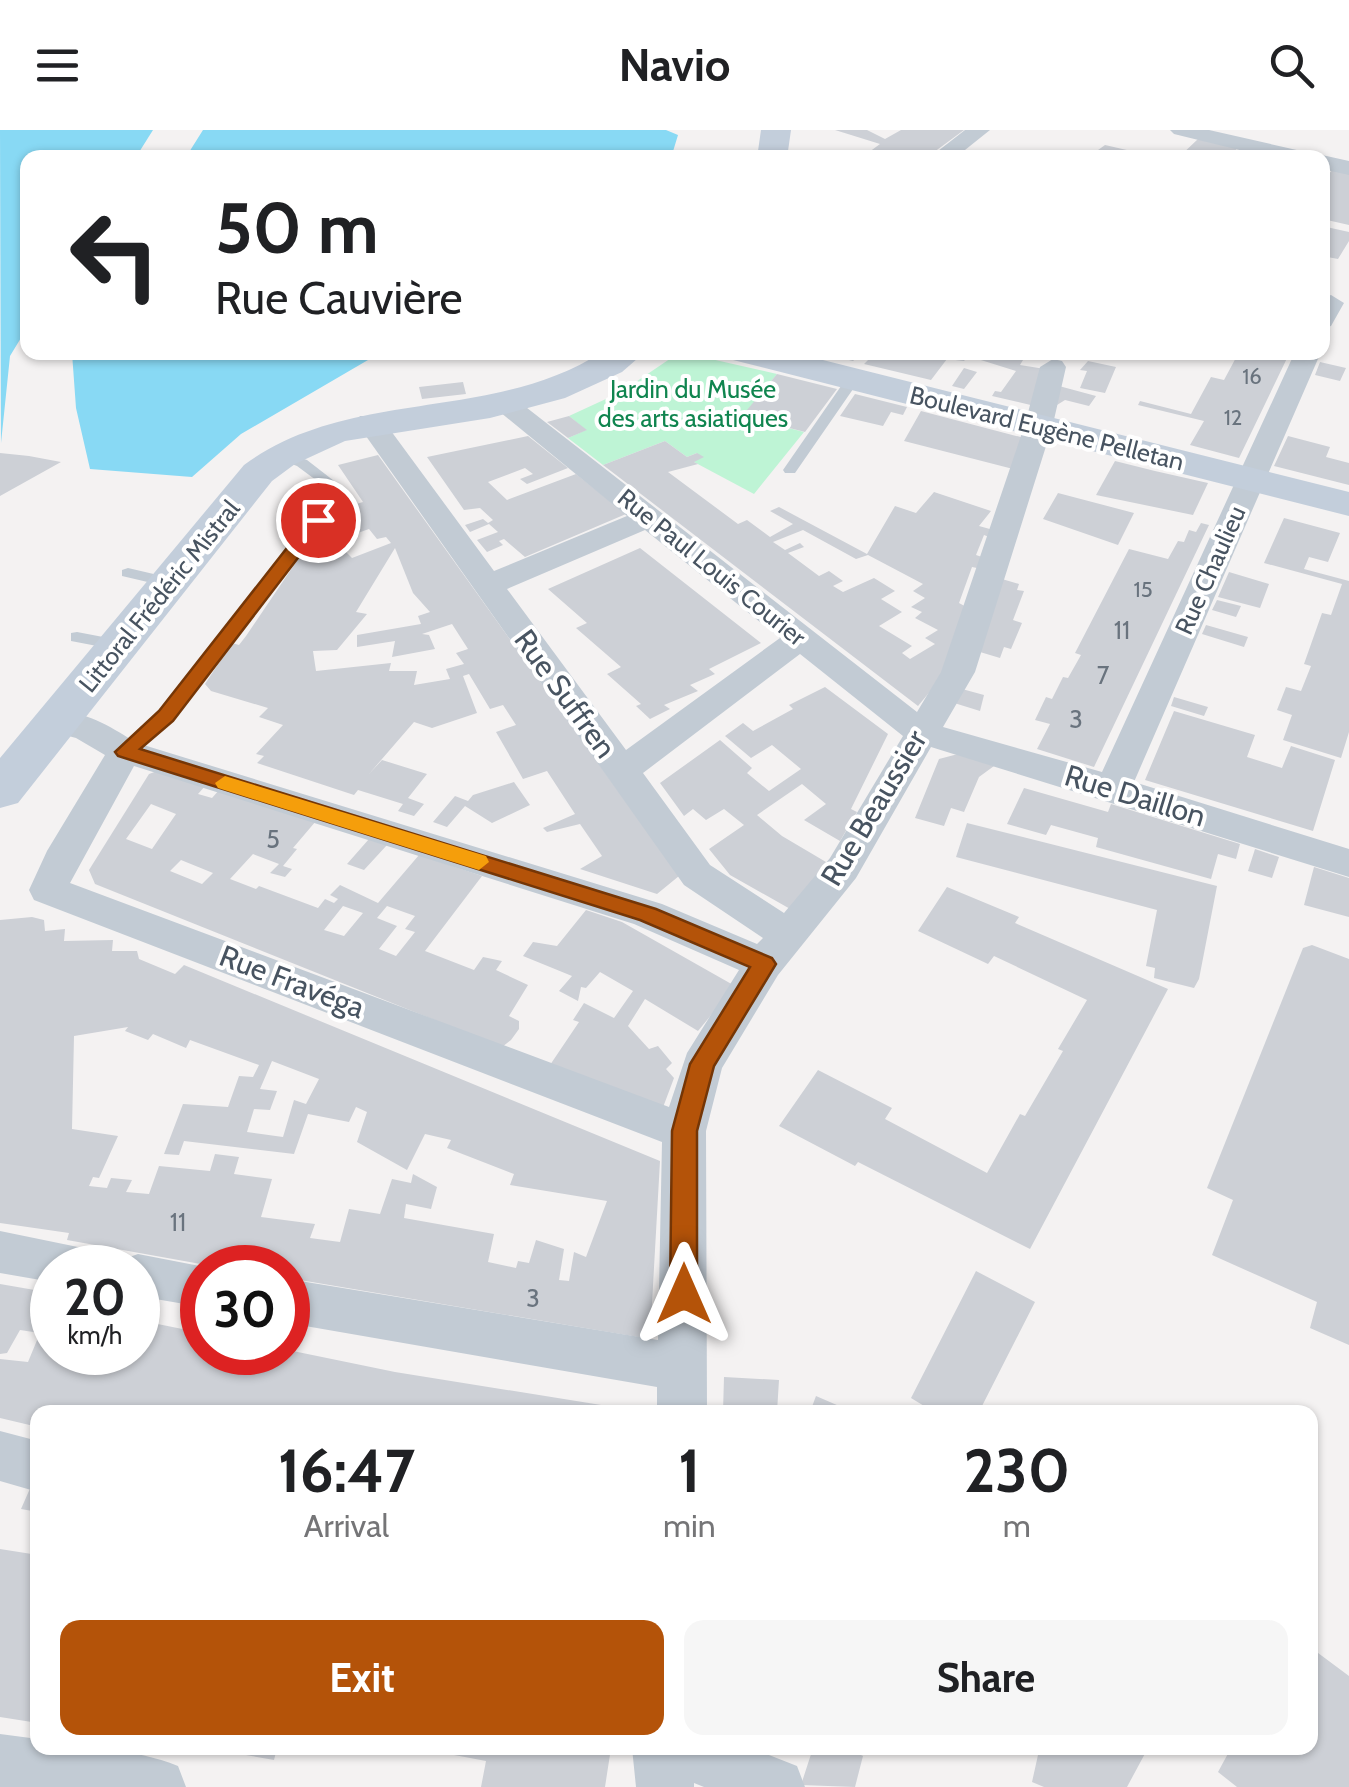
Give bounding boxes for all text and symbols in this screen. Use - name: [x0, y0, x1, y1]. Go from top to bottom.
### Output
- icon: menu: [30, 38, 85, 93]
- text: Navio: [619, 38, 730, 92]
- icon: search: [1264, 38, 1319, 93]
- text: 50 m: [215, 185, 379, 271]
- icon: left: [50, 190, 180, 320]
- text: Rue Cauvière: [215, 271, 463, 325]
- house number: 16: [1242, 363, 1262, 390]
- park label: Jardin du Musée des arts asiatiques: [598, 374, 788, 433]
- street label: Boulevard Eugène Pelletan: [907, 379, 1187, 477]
- house number: 12: [1224, 404, 1242, 431]
- pin: [276, 478, 361, 563]
- street label: Rue Paul Louis Courier: [612, 482, 812, 652]
- icon: arrive: [291, 493, 346, 548]
- street label: Littoral Frédéric Mistral: [72, 494, 246, 698]
- street label: Rue Chaulieu: [1168, 501, 1252, 639]
- house number: 15: [1133, 576, 1153, 603]
- house number: 11: [1114, 615, 1130, 645]
- street label: Rue Suffren: [506, 622, 624, 765]
- house number: 7: [1097, 660, 1110, 690]
- house number: 3: [1069, 704, 1083, 734]
- street label: Rue Beaussier: [813, 723, 935, 892]
- street label: Rue Daillon: [1060, 757, 1210, 834]
- house number: 5: [266, 824, 280, 854]
- street label: Rue Fravéga: [214, 937, 370, 1026]
- house number: 11: [170, 1207, 186, 1237]
- position arrow: [632, 1242, 736, 1346]
- speed limit sign: 30: [180, 1245, 310, 1375]
- text: 20: [64, 1267, 126, 1328]
- house number: 3: [526, 1283, 540, 1313]
- text: km/h: [68, 1320, 122, 1350]
- text: 16:47: [278, 1434, 415, 1507]
- text: 1: [678, 1434, 700, 1507]
- text: 230: [964, 1434, 1070, 1507]
- text: Arrival: [304, 1506, 389, 1545]
- text: min: [663, 1506, 716, 1545]
- text: m: [1003, 1506, 1031, 1545]
- button: Exit: [60, 1620, 664, 1735]
- button: Share: [684, 1620, 1288, 1735]

